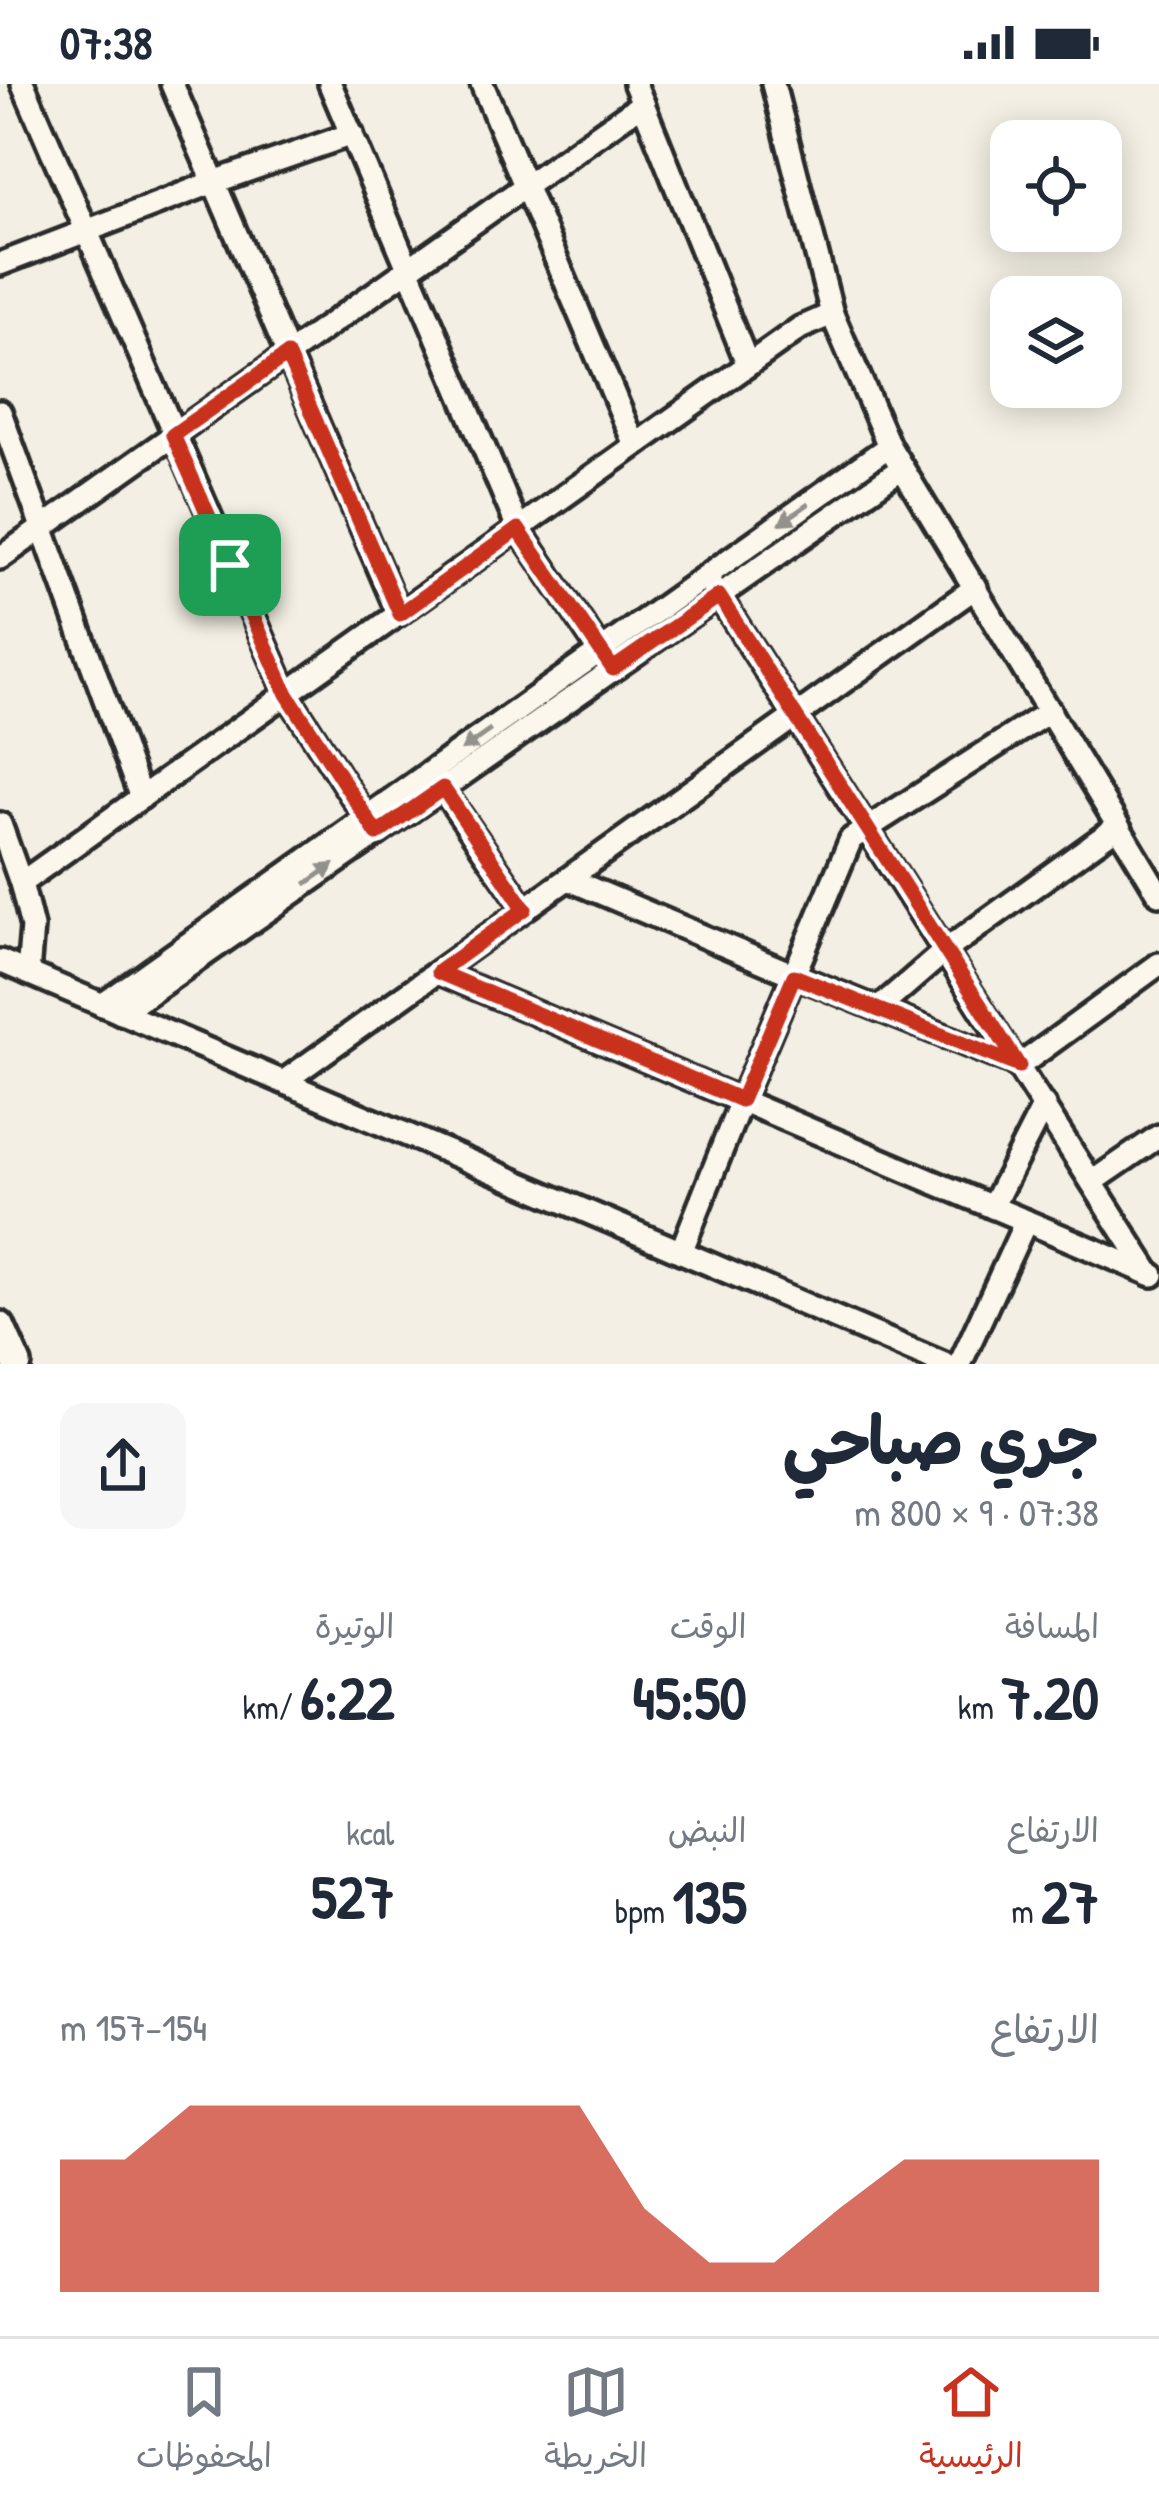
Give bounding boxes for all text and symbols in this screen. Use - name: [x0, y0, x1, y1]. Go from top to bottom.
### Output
- text: 07:38: [60, 12, 153, 73]
- map controls: [990, 120, 1122, 408]
- button: locate: [990, 120, 1122, 252]
- button: layers: [990, 276, 1122, 408]
- one-way arrow: [778, 502, 810, 525]
- pin: [179, 514, 281, 616]
- icon: arrive: [197, 532, 263, 598]
- one-way arrow: [460, 727, 492, 751]
- one-way arrow: [304, 863, 337, 886]
- text: جري صباحي: [782, 1395, 1099, 1485]
- button: share: [60, 1403, 186, 1529]
- text: 07:38 · 9 × 800 m: [854, 1485, 1099, 1538]
- text: الوتيرة: [315, 1604, 394, 1648]
- text: الوقت: [670, 1604, 747, 1648]
- text: المسافة: [1005, 1604, 1099, 1648]
- text: 6:22: [300, 1656, 394, 1738]
- text: 45:50: [633, 1656, 747, 1738]
- text: 7.20: [1002, 1656, 1099, 1738]
- text: /km: [243, 1685, 300, 1729]
- text: km: [958, 1685, 1002, 1729]
- text: النبض: [668, 1808, 747, 1852]
- text: الارتفاع: [1006, 1808, 1099, 1852]
- text: kcal: [346, 1811, 394, 1855]
- text: 527: [311, 1855, 394, 1937]
- text: 135: [673, 1860, 747, 1942]
- text: 27: [1041, 1860, 1099, 1942]
- text: bpm: [615, 1889, 673, 1933]
- text: m: [1011, 1889, 1041, 1933]
- text: 154–157 m: [60, 2000, 207, 2053]
- text: الارتفاع: [990, 2002, 1099, 2055]
- tab: المحفوظات: [136, 2359, 272, 2485]
- tab: الخريطة: [544, 2359, 647, 2485]
- tab: الرئيسية: [919, 2359, 1023, 2485]

